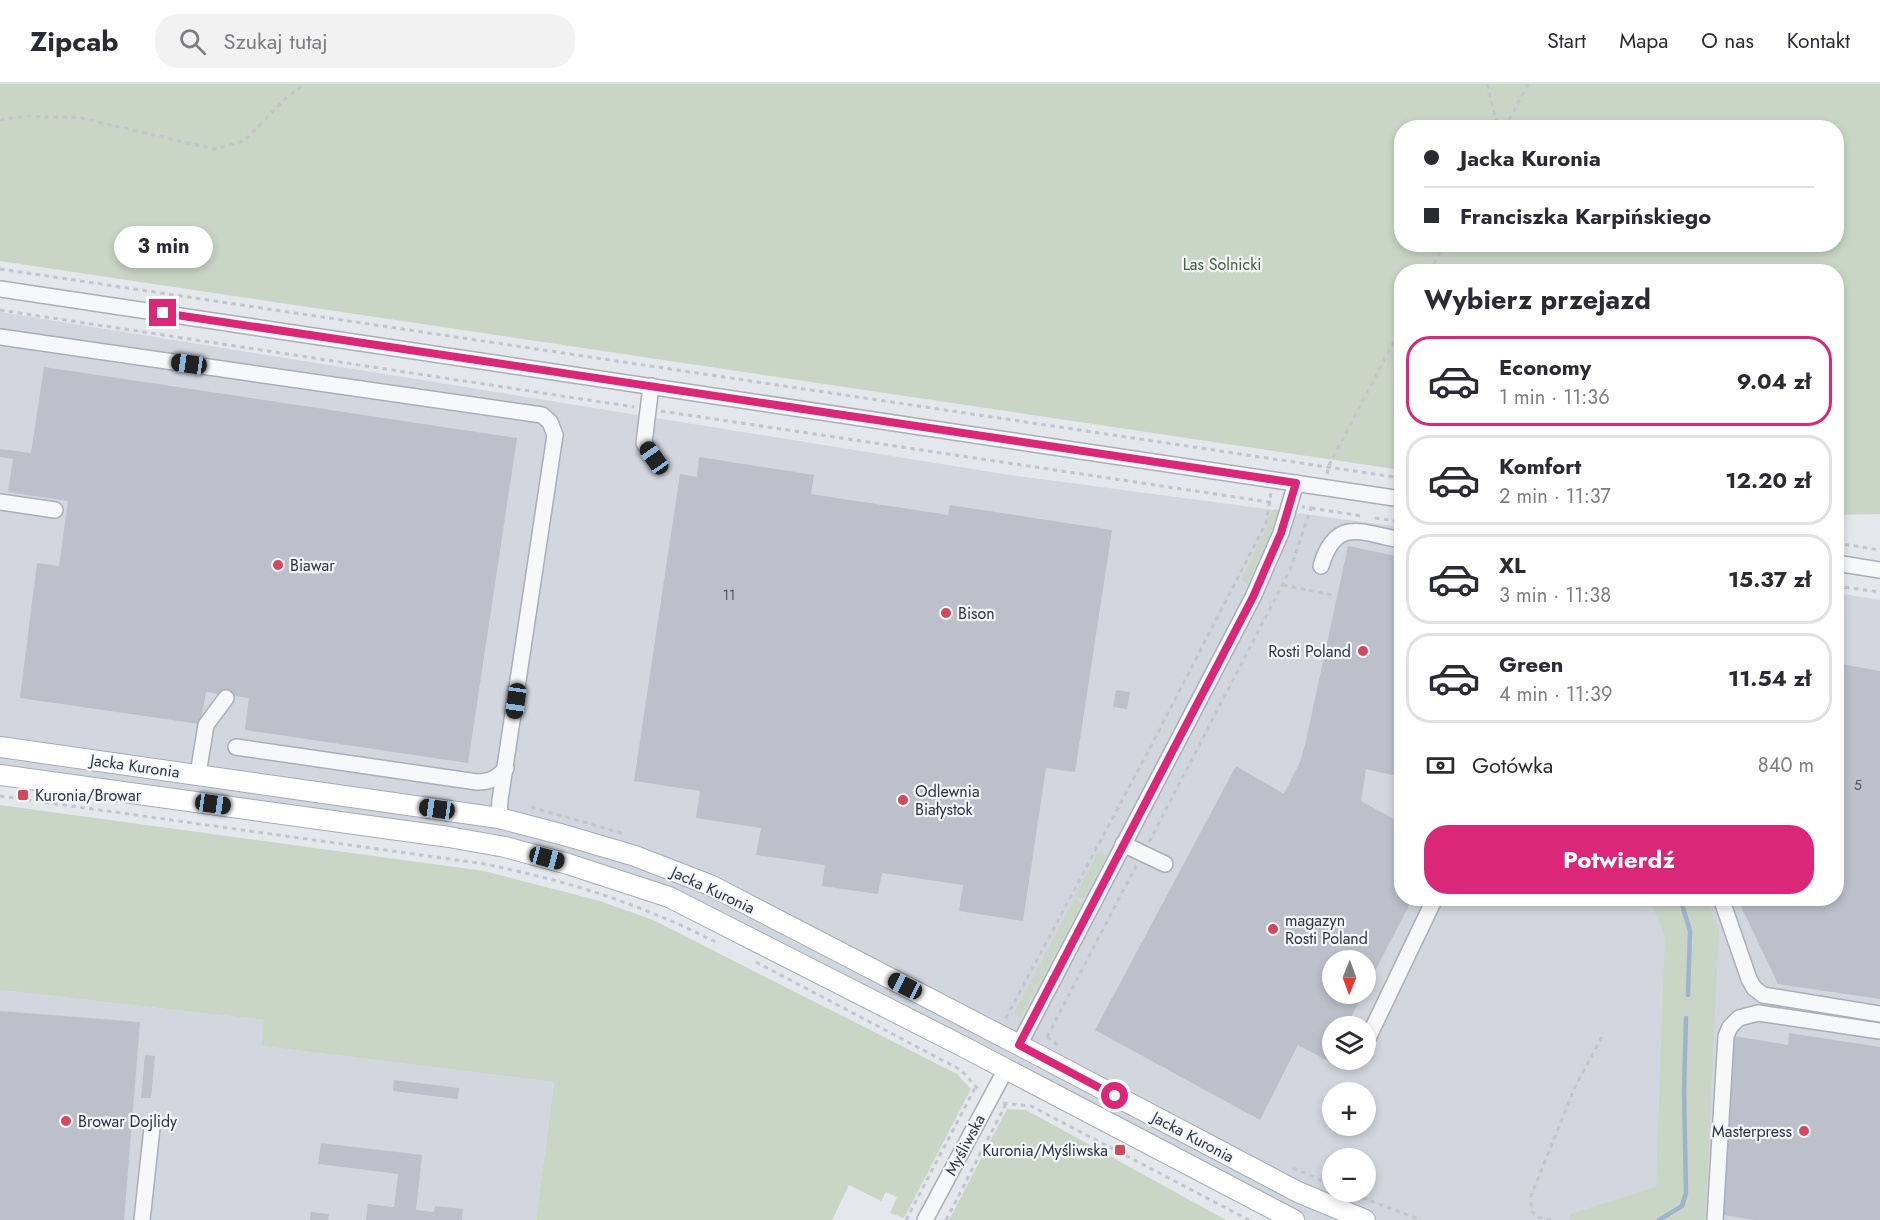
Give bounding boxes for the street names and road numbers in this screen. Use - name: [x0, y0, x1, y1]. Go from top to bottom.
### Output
- street label: Jacka Kuronia: [87, 748, 181, 784]
- street label: Jacka Kuronia: [666, 860, 759, 919]
- street label: Jacka Kuronia: [1146, 1105, 1238, 1168]
- street label: Myśliwska: [939, 1110, 991, 1180]

